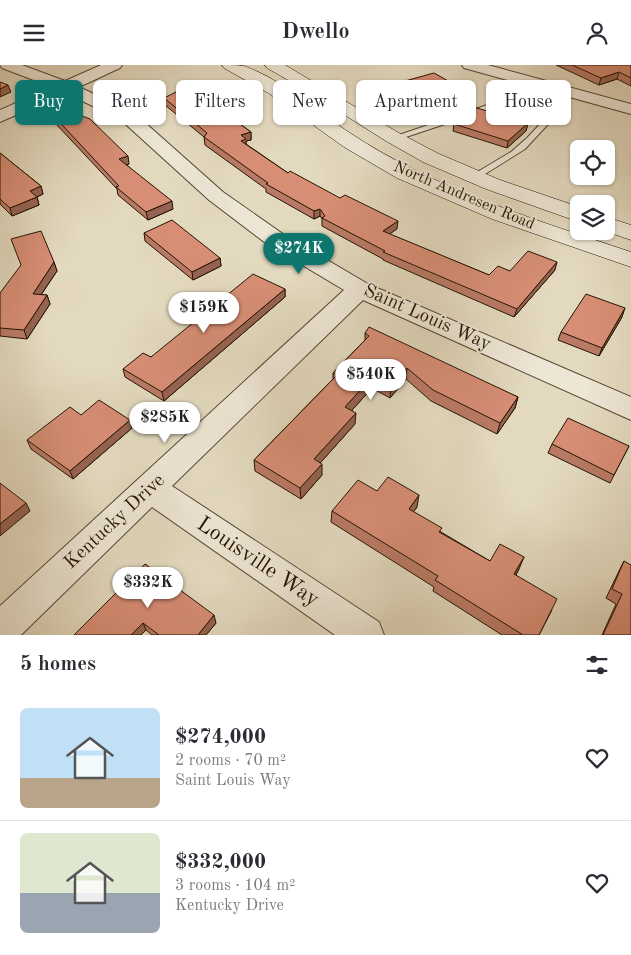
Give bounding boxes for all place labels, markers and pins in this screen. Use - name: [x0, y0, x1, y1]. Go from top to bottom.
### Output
- pin: $274K: [264, 233, 334, 275]
- pin: $159K: [169, 291, 239, 334]
- pin: $540K: [336, 359, 406, 401]
- pin: $285K: [130, 401, 200, 444]
- pin: $332K: [113, 567, 183, 609]

